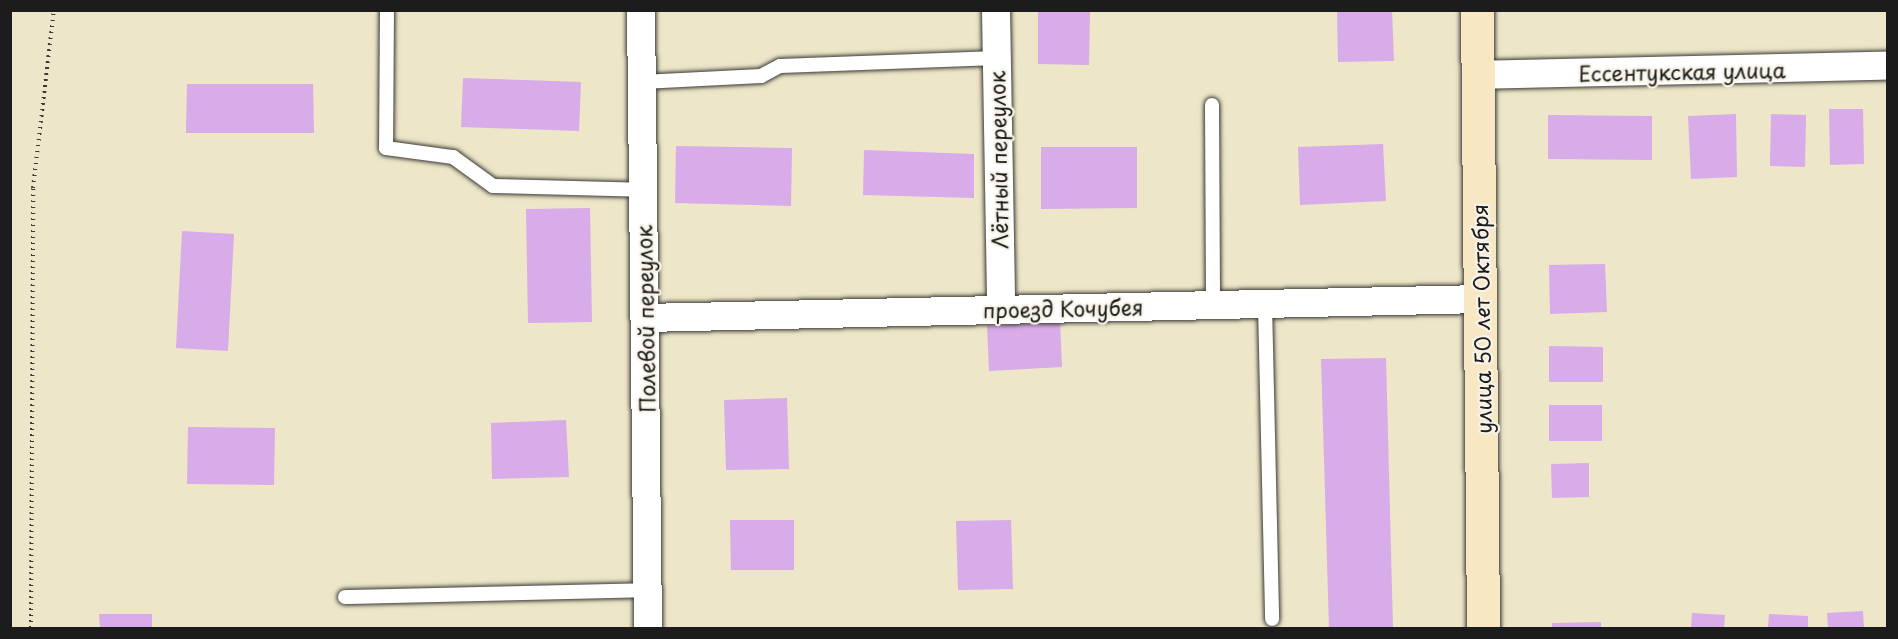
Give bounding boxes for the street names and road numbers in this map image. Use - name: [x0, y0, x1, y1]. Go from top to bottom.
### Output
- street label: Ессентукская улица: [1577, 57, 1787, 85]
- street label: Лётный переулок: [984, 71, 1012, 249]
- street label: улица 50 лет Октября: [1466, 203, 1496, 435]
- street label: Полевой переулок: [631, 225, 659, 413]
- street label: проезд Кочубея: [982, 294, 1144, 322]

